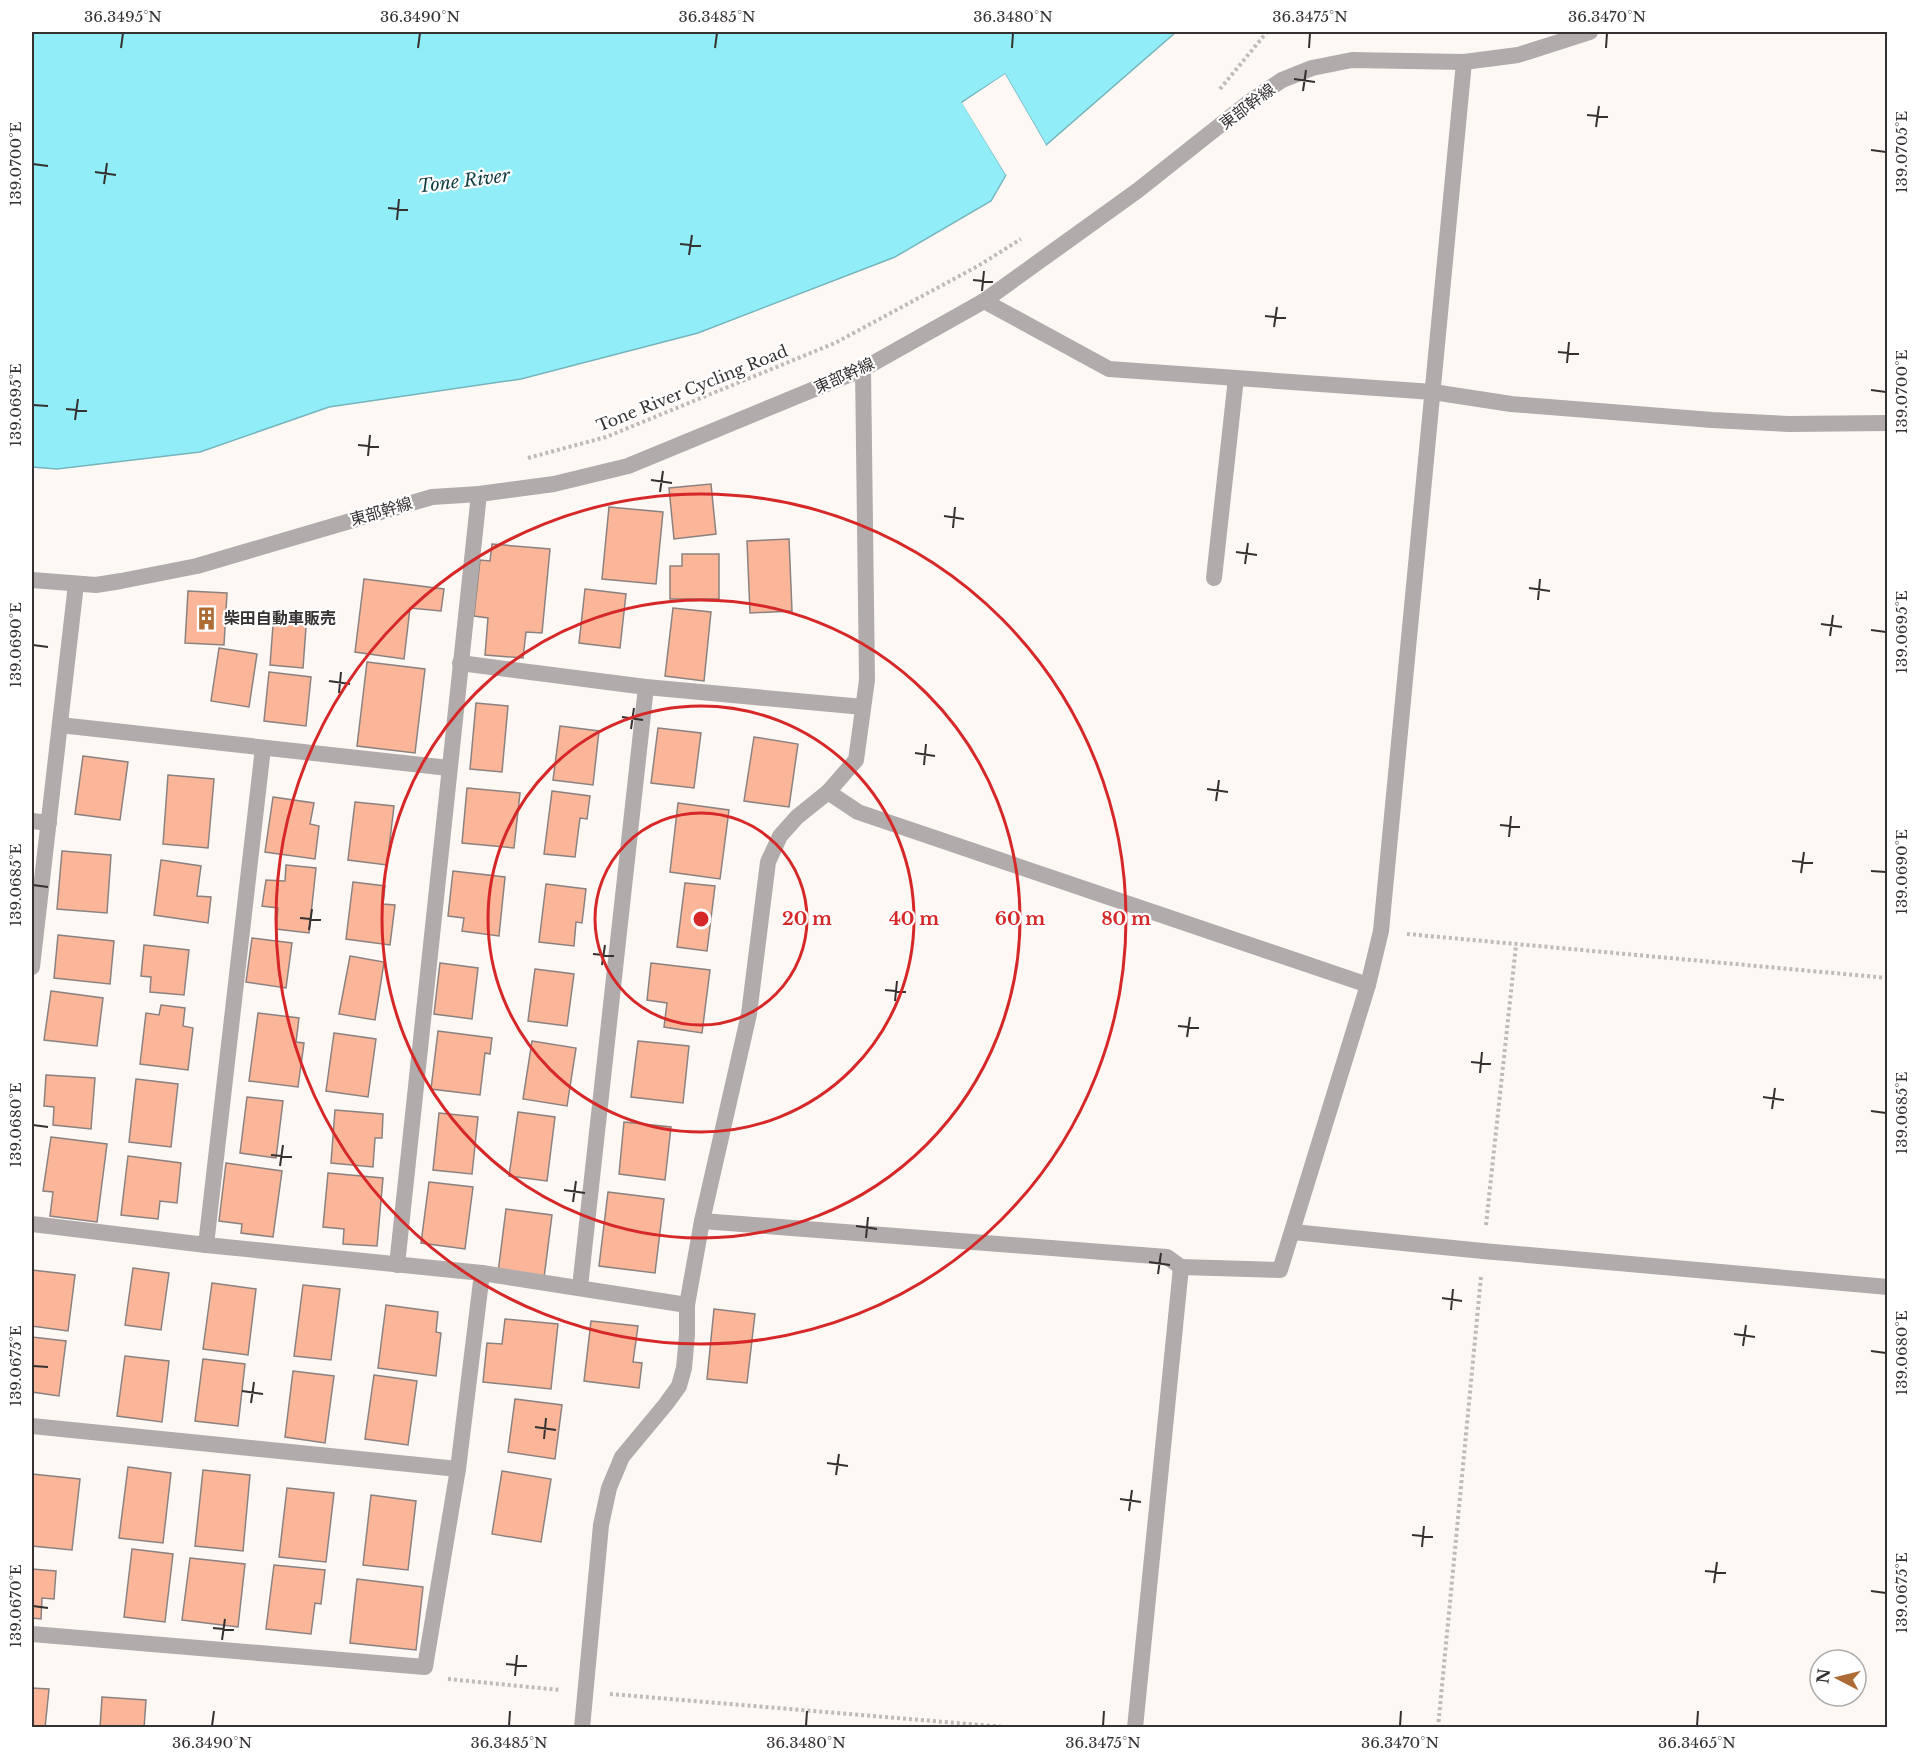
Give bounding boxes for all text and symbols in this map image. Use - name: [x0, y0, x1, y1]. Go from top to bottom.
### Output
- text: 36.3495°N: [84, 7, 162, 26]
- text: 36.3490°N: [380, 7, 460, 26]
- text: 36.3485°N: [678, 7, 756, 26]
- text: 36.3480°N: [973, 7, 1053, 26]
- text: 36.3475°N: [1272, 7, 1348, 26]
- text: 36.3470°N: [1568, 7, 1646, 26]
- street label: 東部幹線: [1215, 79, 1279, 133]
- text: 139.0705°E: [1892, 111, 1911, 193]
- text: 139.0700°E: [6, 122, 25, 206]
- water label: Tone River: [417, 164, 512, 198]
- street label: Tone River Cycling Road: [594, 340, 791, 436]
- text: 139.0700°E: [1892, 350, 1911, 434]
- street label: 東部幹線: [811, 353, 877, 397]
- text: 139.0695°E: [6, 363, 25, 447]
- street label: 東部幹線: [347, 493, 415, 529]
- text: 139.0695°E: [1892, 590, 1911, 674]
- text: 139.0690°E: [6, 602, 25, 688]
- building icon: 柴田自動車販売: [193, 605, 219, 631]
- place label: 柴田自動車販売: [224, 608, 336, 628]
- text: 139.0690°E: [1892, 829, 1911, 915]
- text: 139.0685°E: [6, 843, 25, 926]
- text: 20 m: [782, 908, 832, 930]
- text: 40 m: [889, 908, 939, 930]
- text: 60 m: [995, 908, 1045, 930]
- text: 80 m: [1101, 908, 1151, 930]
- centre of rings: [691, 909, 711, 929]
- text: 139.0685°E: [1892, 1071, 1911, 1154]
- text: 139.0680°E: [6, 1082, 25, 1168]
- text: 139.0680°E: [1892, 1310, 1911, 1396]
- text: 139.0675°E: [6, 1325, 25, 1407]
- text: 139.0675°E: [1892, 1552, 1911, 1634]
- text: 139.0670°E: [6, 1564, 25, 1648]
- north arrow: [1808, 1648, 1868, 1708]
- text: N: [1812, 1667, 1834, 1685]
- text: 36.3490°N: [172, 1733, 252, 1752]
- text: 36.3485°N: [470, 1733, 548, 1752]
- text: 36.3480°N: [766, 1733, 846, 1752]
- text: 36.3475°N: [1065, 1733, 1141, 1752]
- text: 36.3470°N: [1361, 1733, 1439, 1752]
- text: 36.3465°N: [1658, 1733, 1736, 1752]

